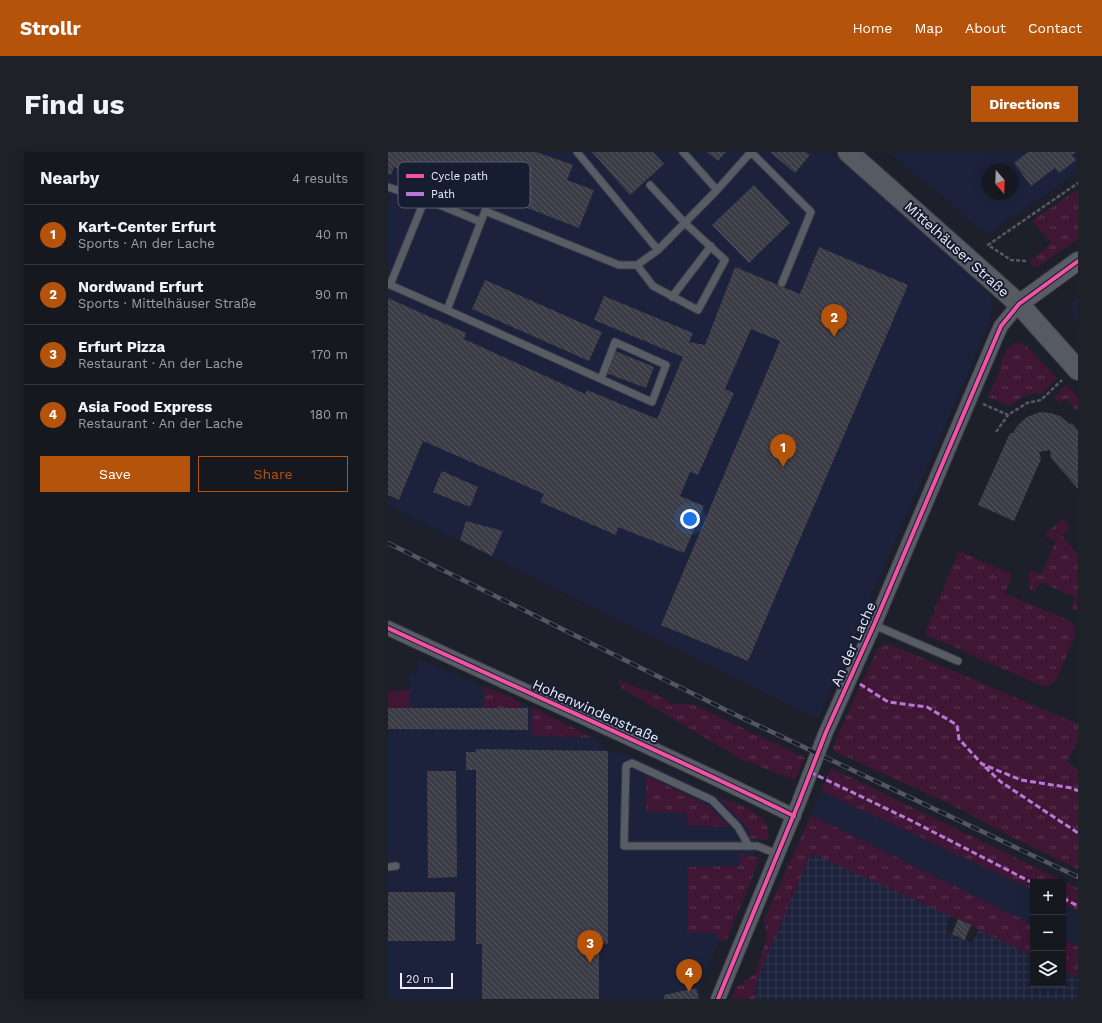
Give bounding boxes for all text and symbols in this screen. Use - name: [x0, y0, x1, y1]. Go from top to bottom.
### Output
- text: Strollr: [20, 17, 81, 40]
- text: Home: [852, 20, 892, 36]
- text: Map: [914, 20, 943, 36]
- text: About: [965, 20, 1006, 36]
- text: Contact: [1028, 20, 1082, 36]
- button: Directions: [971, 86, 1078, 122]
- text: Find us: [24, 88, 124, 121]
- legend: [398, 162, 530, 208]
- north arrow: [982, 164, 1018, 200]
- text: Nearby: [40, 168, 99, 188]
- text: Cycle path: [431, 170, 488, 183]
- text: 4 results: [292, 171, 348, 186]
- text: Path: [431, 188, 455, 201]
- street label: Mittelhäuser Straße: [902, 198, 1012, 300]
- text: Kart-Center Erfurt: [78, 218, 216, 236]
- text: 1: [50, 227, 56, 242]
- text: 40 m: [315, 227, 348, 242]
- text: Sports · An der Lache: [78, 236, 215, 251]
- text: Nordwand Erfurt: [78, 278, 203, 296]
- text: 2: [49, 287, 57, 302]
- text: 90 m: [315, 287, 348, 302]
- text: Sports · Mittelhäuser Straße: [78, 296, 256, 311]
- pin: 2: [821, 304, 847, 337]
- text: Erfurt Pizza: [78, 338, 165, 356]
- text: 3: [49, 347, 57, 362]
- text: 170 m: [311, 347, 348, 362]
- text: Restaurant · An der Lache: [78, 356, 243, 371]
- text: Asia Food Express: [78, 398, 212, 416]
- text: 4: [49, 407, 57, 422]
- text: 180 m: [310, 407, 348, 422]
- text: Restaurant · An der Lache: [78, 416, 243, 431]
- pin: 1: [770, 434, 796, 467]
- button: Save: [40, 456, 190, 492]
- button: Share: [198, 456, 348, 492]
- your location: [680, 509, 700, 529]
- street label: An der Lache: [827, 599, 879, 689]
- street label: Hohenwindenstraße: [530, 676, 662, 746]
- map controls: [1030, 879, 1066, 987]
- button: +: [1030, 879, 1066, 915]
- button: −: [1030, 915, 1066, 951]
- pin: 3: [577, 930, 603, 963]
- button: layers: [1030, 951, 1066, 987]
- pin: 4: [676, 959, 702, 992]
- scale bar: [400, 971, 453, 990]
- text: 20 m: [406, 973, 434, 986]

